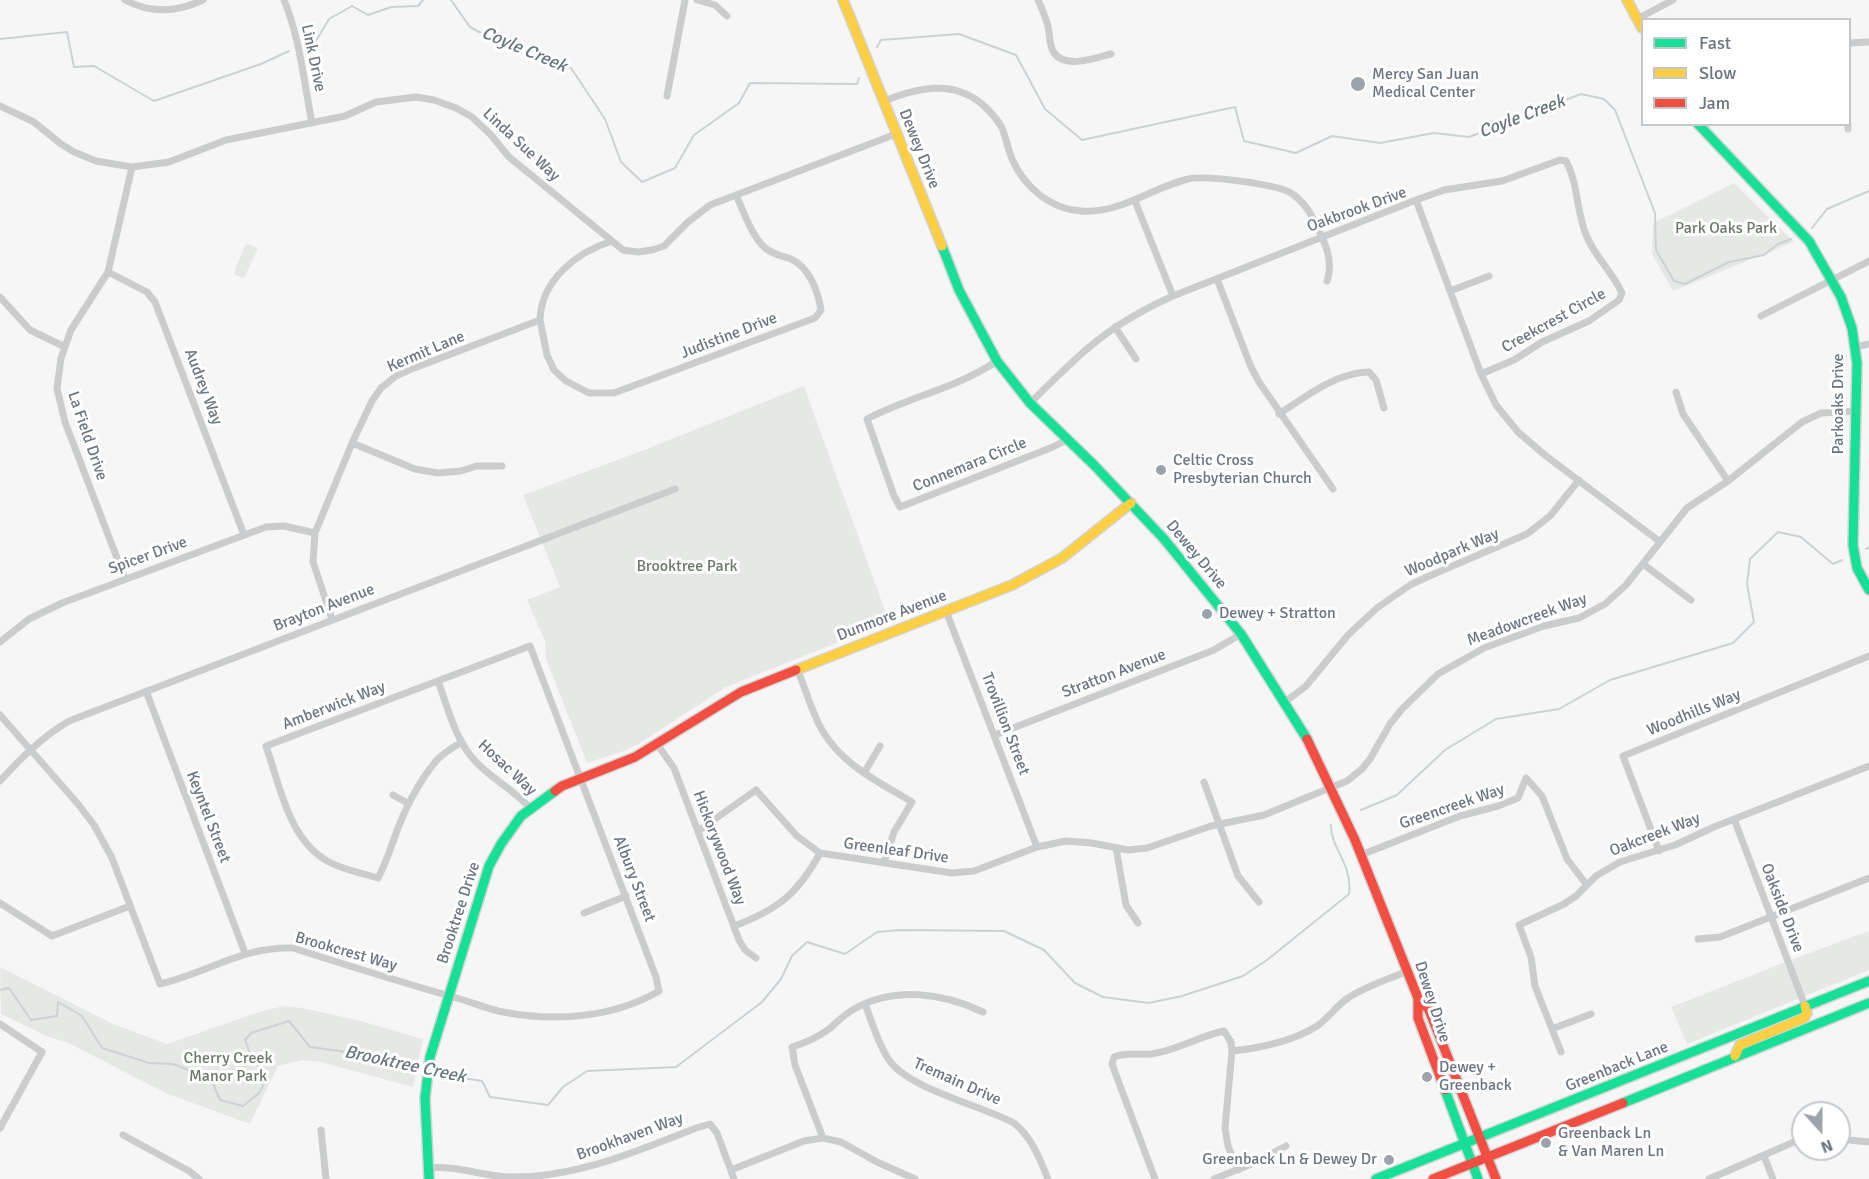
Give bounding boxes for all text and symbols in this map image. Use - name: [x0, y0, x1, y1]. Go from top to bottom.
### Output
- legend: [1641, 18, 1851, 126]
- water label: Coyle Creek: [478, 22, 570, 78]
- street label: Link Drive: [296, 23, 330, 93]
- text: Fast: [1699, 32, 1731, 54]
- text: Slow: [1699, 62, 1736, 84]
- place label: Mercy San Juan Medical Center: [1372, 65, 1479, 103]
- marker: Mercy San Juan Medical Center: [1349, 75, 1367, 93]
- water label: Coyle Creek: [1476, 91, 1568, 143]
- text: Jam: [1699, 92, 1730, 114]
- street label: Linda Sue Way: [478, 104, 564, 186]
- street label: Dewey Drive: [894, 106, 944, 192]
- street label: Oakbrook Drive: [1305, 183, 1409, 237]
- park label: Park Oaks Park: [1675, 219, 1777, 239]
- street label: Creekcrest Circle: [1499, 285, 1609, 357]
- street label: Judistine Drive: [678, 309, 780, 363]
- street label: Kermit Lane: [384, 327, 468, 377]
- street label: Audrey Way: [180, 346, 226, 428]
- street label: Parkoaks Drive: [1829, 353, 1849, 455]
- street label: La Field Drive: [63, 389, 111, 483]
- street label: Connemara Circle: [910, 433, 1030, 497]
- place label: Celtic Cross Presbyterian Church: [1173, 451, 1312, 489]
- marker: Celtic Cross Presbyterian Church: [1154, 463, 1168, 477]
- street label: Dewey Drive: [1162, 517, 1230, 593]
- street label: Woodpark Way: [1402, 525, 1502, 581]
- street label: Spicer Drive: [106, 533, 190, 579]
- park label: Brooktree Park: [636, 557, 738, 577]
- street label: Brayton Avenue: [271, 580, 377, 636]
- street label: Dunmore Avenue: [834, 586, 950, 646]
- street label: Meadowcreek Way: [1464, 589, 1590, 651]
- place label: Dewey + Stratton: [1219, 604, 1336, 624]
- marker: Dewey + Stratton: [1200, 607, 1214, 621]
- street label: Stratton Avenue: [1059, 645, 1169, 703]
- street label: Trovillion Street: [977, 670, 1033, 778]
- street label: Amberwick Way: [280, 678, 388, 734]
- street label: Woodhills Way: [1644, 686, 1744, 740]
- street label: Hosac Way: [474, 736, 540, 800]
- street label: Keyntel Street: [182, 768, 234, 866]
- street label: Greencreek Way: [1397, 780, 1507, 834]
- street label: Hickorywood Way: [688, 788, 750, 908]
- street label: Oakcreek Way: [1607, 809, 1703, 861]
- street label: Albury Street: [609, 833, 659, 925]
- street label: Greenleaf Drive: [842, 834, 950, 868]
- street label: Brooktree Drive: [433, 860, 485, 966]
- street label: Oakside Drive: [1756, 861, 1808, 955]
- street label: Brookcrest Way: [293, 928, 399, 976]
- street label: Dewey Drive: [1410, 959, 1454, 1045]
- street label: Greenback Lane: [1563, 1038, 1671, 1096]
- water label: Brooktree Creek: [342, 1042, 468, 1088]
- park label: Cherry Creek Manor Park: [184, 1049, 272, 1087]
- street label: Tremain Drive: [910, 1054, 1004, 1110]
- place label: Dewey + Greenback: [1439, 1058, 1512, 1096]
- marker: Dewey + Greenback: [1420, 1070, 1434, 1084]
- north arrow: [1791, 1101, 1851, 1161]
- street label: Brookhaven Way: [574, 1109, 686, 1165]
- place label: Greenback Ln & Van Maren Ln: [1558, 1124, 1664, 1162]
- text: N: [1818, 1135, 1836, 1157]
- marker: Greenback Ln & Van Maren Ln: [1539, 1136, 1553, 1150]
- place label: Greenback Ln & Dewey Dr: [1202, 1150, 1377, 1170]
- marker: Greenback Ln & Dewey Dr: [1382, 1153, 1396, 1167]

